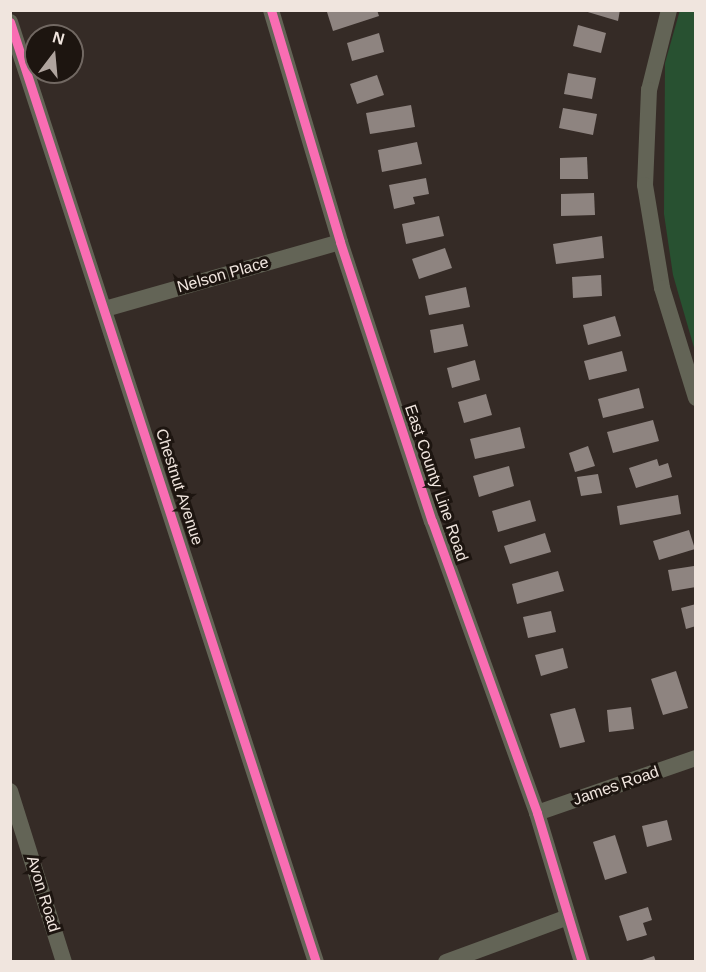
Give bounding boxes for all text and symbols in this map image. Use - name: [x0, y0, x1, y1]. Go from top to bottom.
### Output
- north arrow: [24, 24, 84, 84]
- text: N: [51, 28, 66, 48]
- street label: Nelson Place: [175, 253, 271, 297]
- street label: East County Line Road: [400, 402, 472, 564]
- street label: Chestnut Avenue: [151, 426, 207, 548]
- street label: James Road: [570, 762, 662, 810]
- street label: Avon Road: [22, 853, 64, 935]

